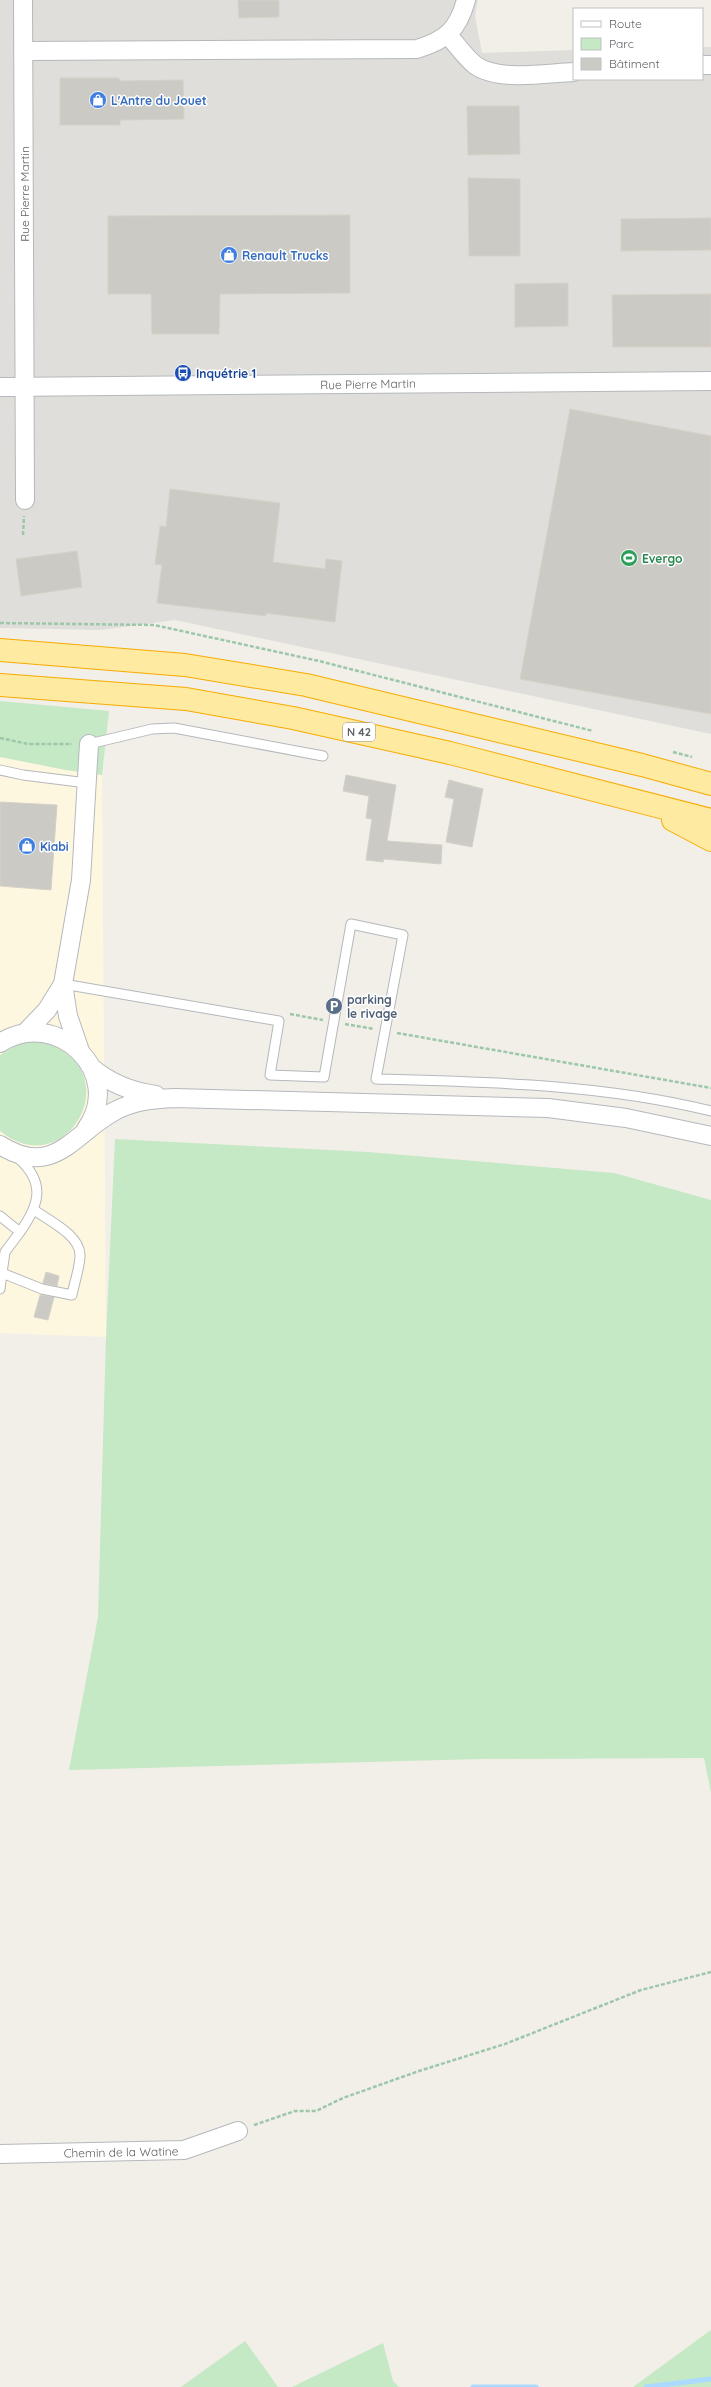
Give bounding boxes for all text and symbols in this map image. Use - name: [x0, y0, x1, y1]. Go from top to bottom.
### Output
- legend: [573, 8, 703, 80]
- text: Route: [609, 16, 642, 31]
- text: Parc: [609, 36, 634, 51]
- text: Bâtiment: [609, 56, 659, 71]
- shop icon: L'Antre du Jouet: [88, 90, 108, 110]
- place label: L'Antre du Jouet: [111, 93, 207, 108]
- street label: Rue Pierre Martin: [17, 146, 32, 242]
- shop icon: Renault Trucks: [219, 245, 239, 265]
- place label: Renault Trucks: [242, 248, 328, 263]
- bus stop icon: Inquétrie 1: [173, 363, 193, 383]
- place label: Inquétrie 1: [196, 366, 256, 381]
- street label: Rue Pierre Martin: [320, 376, 416, 392]
- sports icon: Evergo: [619, 548, 639, 568]
- place label: Evergo: [642, 551, 683, 566]
- road number: N 42: [343, 723, 375, 741]
- shop icon: Kiabi: [17, 836, 37, 856]
- place label: Kiabi: [40, 839, 69, 854]
- place label: parking le rivage: [347, 992, 397, 1021]
- parking icon: parking le rivage: [324, 996, 344, 1016]
- street label: Chemin de la Watine: [63, 2143, 179, 2161]

